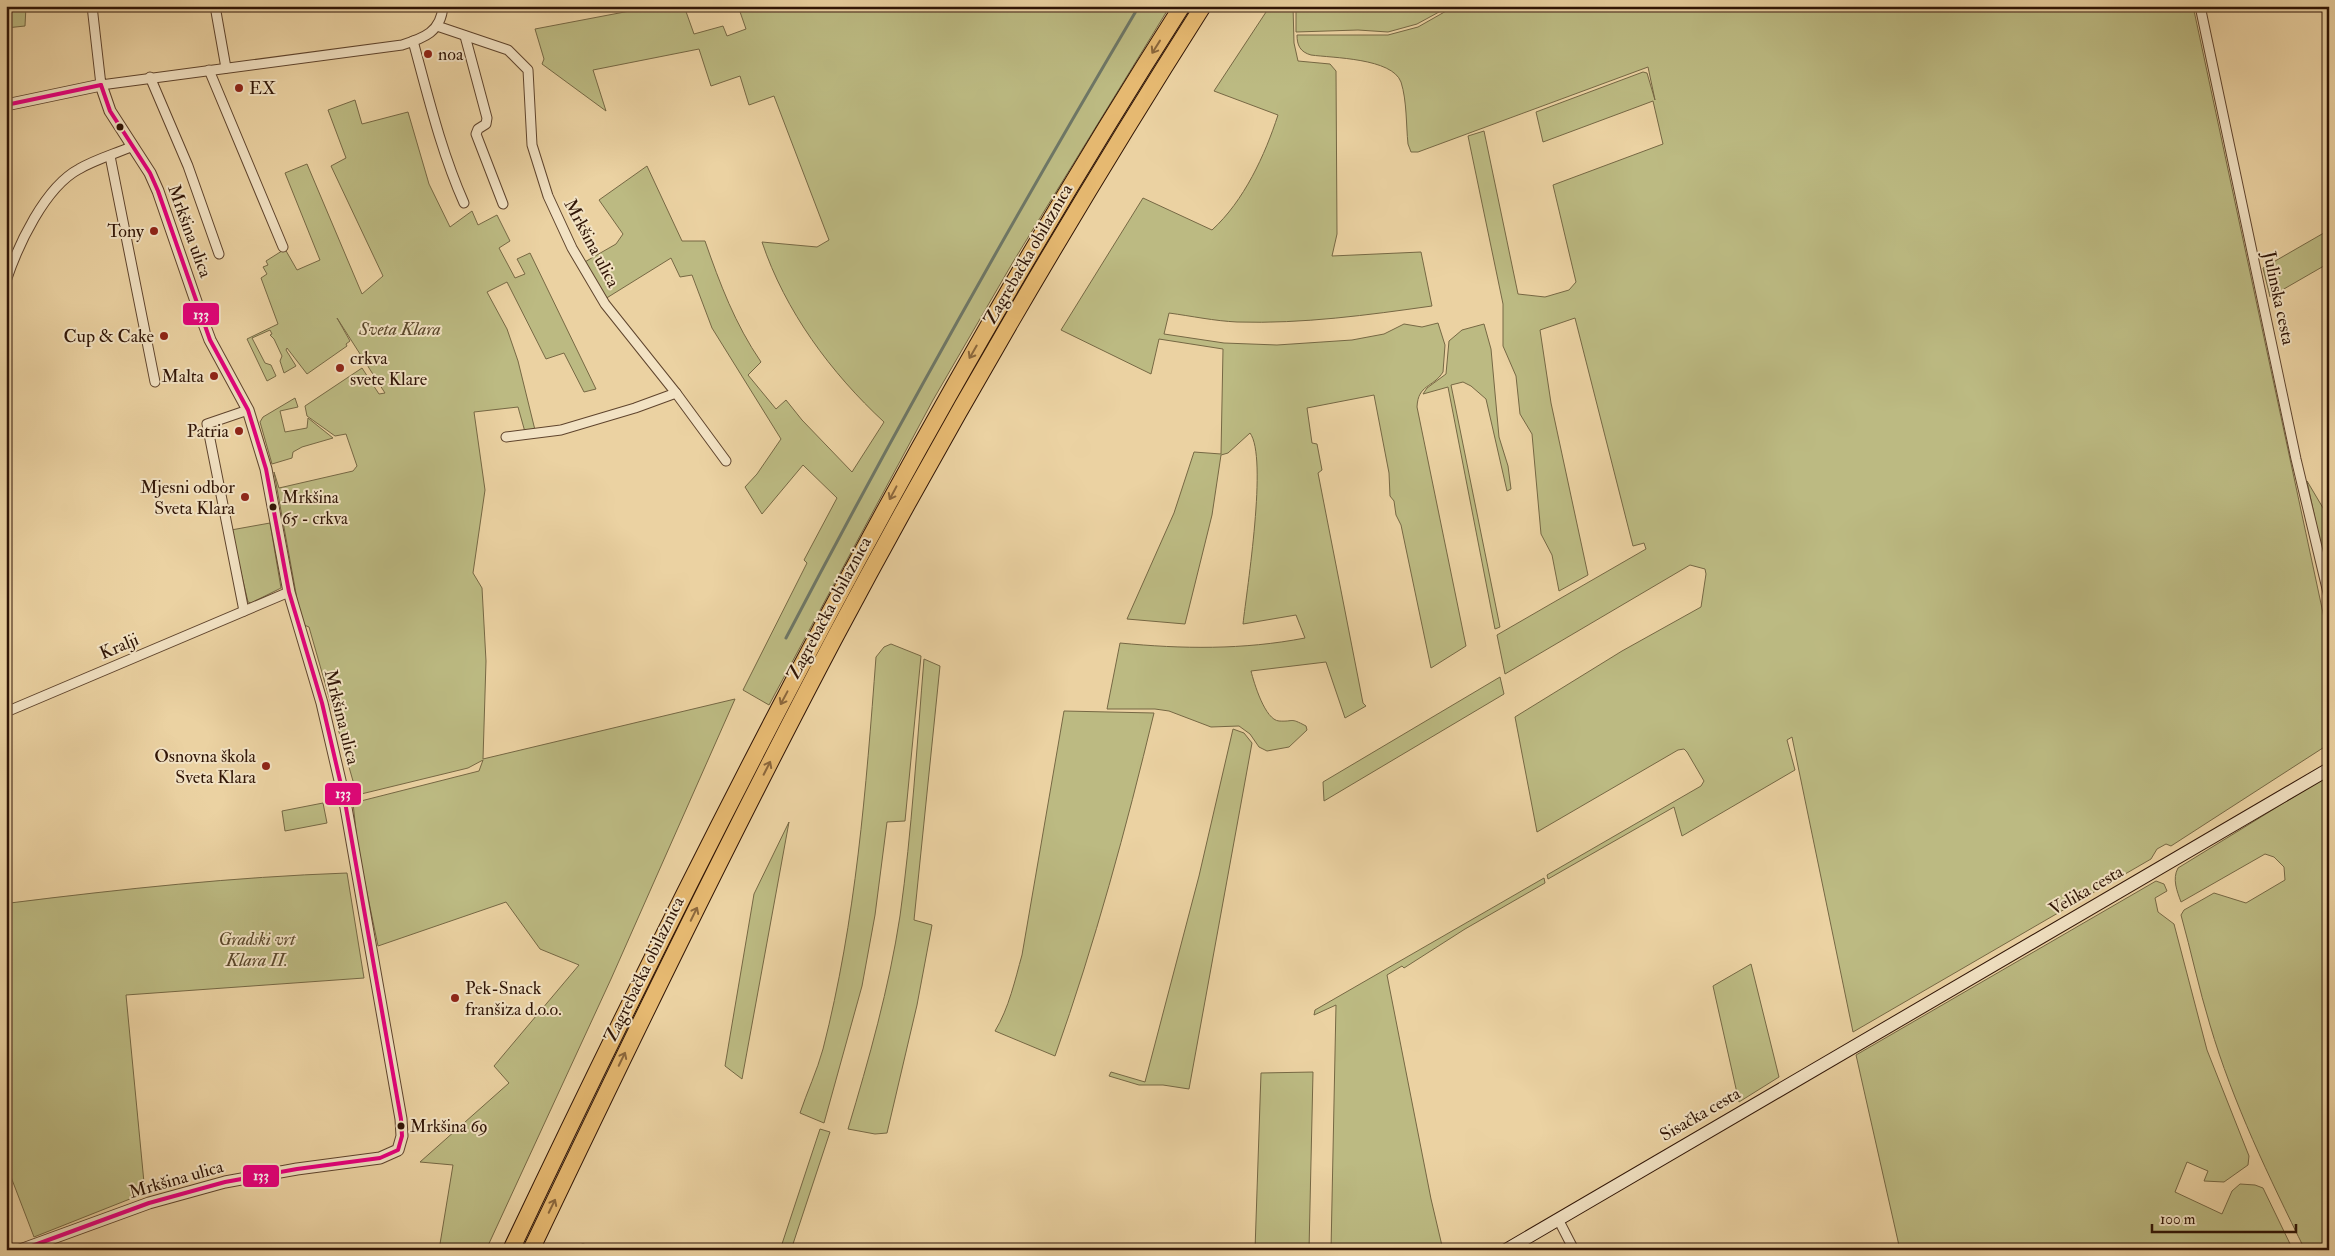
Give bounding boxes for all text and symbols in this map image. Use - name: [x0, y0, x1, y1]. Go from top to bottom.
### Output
- one-way arrow: [1150, 40, 1160, 54]
- place label: noa: [438, 43, 464, 66]
- marker: noa: [422, 48, 434, 60]
- place label: EX: [249, 77, 276, 100]
- marker: EX: [233, 82, 245, 94]
- unlabelled marker: [115, 122, 125, 132]
- street label: Zagrebačka obilaznica: [979, 179, 1078, 329]
- street label: Mrkšina ulica: [162, 182, 217, 281]
- street label: Mrkšina ulica: [559, 195, 625, 292]
- place label: Tony: [107, 220, 145, 243]
- marker: Tony: [148, 225, 160, 237]
- street label: Julinska cesta: [2257, 248, 2300, 348]
- line badge: 133: [182, 302, 220, 326]
- text: 133: [193, 306, 209, 323]
- park label: Sveta Klara: [358, 318, 441, 341]
- place label: Cup & Cake: [64, 325, 154, 348]
- marker: Cup & Cake: [158, 330, 170, 342]
- one-way arrow: [968, 344, 978, 358]
- place label: crkva svete Klare: [350, 347, 428, 391]
- marker: crkva svete Klare: [334, 362, 346, 374]
- place label: Malta: [162, 365, 205, 388]
- marker: Malta: [208, 370, 220, 382]
- place label: Patria: [187, 420, 230, 443]
- marker: Patria: [233, 425, 245, 437]
- place label: Mjesni odbor Sveta Klara: [140, 476, 236, 520]
- one-way arrow: [888, 486, 898, 500]
- place label: Mrkšina 65 - crkva: [282, 487, 349, 529]
- marker: Mjesni odbor Sveta Klara: [239, 491, 251, 503]
- marker: Mrkšina 65 - crkva: [268, 502, 278, 512]
- street label: Zagrebačka obilaznica: [782, 532, 877, 684]
- street label: Kralji: [96, 628, 142, 665]
- street label: Mrkšina ulica: [319, 667, 365, 768]
- one-way arrow: [779, 691, 789, 706]
- place label: Osnovna škola Sveta Klara: [154, 745, 257, 789]
- marker: Osnovna škola Sveta Klara: [260, 760, 272, 772]
- one-way arrow: [762, 761, 772, 776]
- line badge: 133: [324, 782, 362, 806]
- text: 133: [335, 785, 351, 802]
- street label: Velika cesta: [2045, 860, 2128, 921]
- street label: Zagrebačka obilaznica: [599, 892, 690, 1046]
- one-way arrow: [689, 906, 699, 921]
- park label: Gradski vrt Klara II.: [218, 928, 296, 972]
- place label: Pek-Snack franšiza d.o.o.: [465, 977, 562, 1021]
- marker: Pek-Snack franšiza d.o.o.: [449, 992, 461, 1004]
- one-way arrow: [618, 1052, 627, 1067]
- street label: Sisačka cesta: [1656, 1082, 1745, 1147]
- place label: Mrkšina 69: [410, 1116, 488, 1137]
- marker: Mrkšina 69: [396, 1121, 406, 1131]
- street label: Mrkšina ulica: [126, 1155, 227, 1204]
- line badge: 133: [242, 1164, 280, 1188]
- text: 133: [253, 1167, 269, 1184]
- one-way arrow: [547, 1199, 557, 1214]
- scale bar: [2152, 1201, 2296, 1233]
- text: 100 m: [2160, 1210, 2196, 1229]

